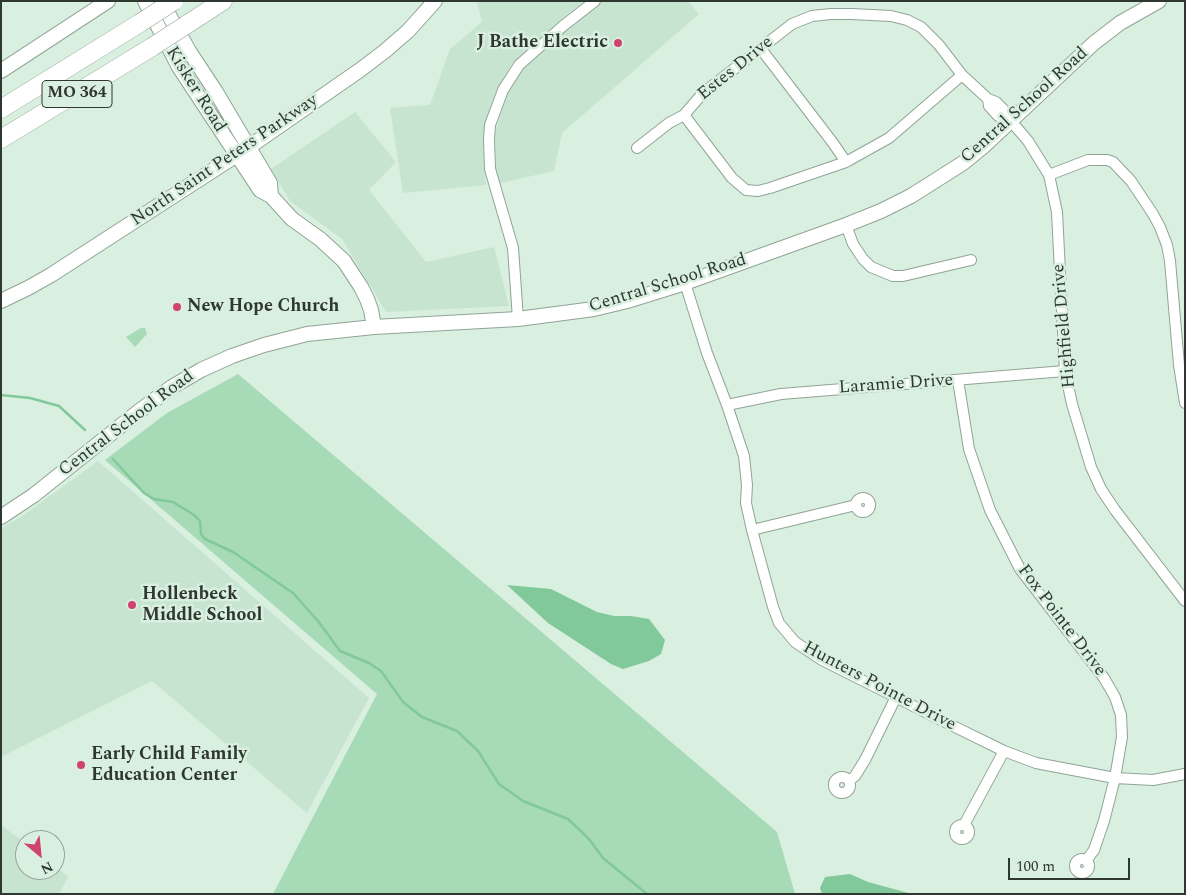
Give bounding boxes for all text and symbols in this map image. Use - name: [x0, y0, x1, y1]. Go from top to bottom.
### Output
- place label: J Bathe Electric: [477, 32, 608, 54]
- street label: Estes Drive: [694, 32, 778, 106]
- marker: J Bathe Electric: [612, 37, 624, 49]
- street label: Kisker Road: [160, 43, 230, 137]
- street label: Central School Road: [957, 43, 1093, 169]
- road number: MO 364: [42, 80, 112, 108]
- street label: North Saint Peters Parkway: [127, 90, 323, 232]
- street label: Central School Road: [587, 250, 749, 318]
- street label: Highfield Drive: [1049, 263, 1081, 389]
- place label: New Hope Church: [187, 296, 339, 318]
- marker: New Hope Church: [171, 301, 183, 313]
- street label: Central School Road: [55, 366, 199, 482]
- street label: Laramie Drive: [838, 370, 954, 400]
- street label: Fox Pointe Drive: [1012, 561, 1110, 681]
- place label: Hollenbeck Middle School: [142, 584, 262, 626]
- marker: Hollenbeck Middle School: [126, 599, 138, 611]
- street label: Hunters Pointe Drive: [799, 637, 959, 737]
- place label: Early Child Family Education Center: [91, 744, 247, 786]
- marker: Early Child Family Education Center: [75, 759, 87, 771]
- north arrow: [15, 830, 65, 880]
- scale bar: [1011, 848, 1134, 880]
- text: 100 m: [1016, 855, 1055, 878]
- text: N: [37, 856, 57, 880]

